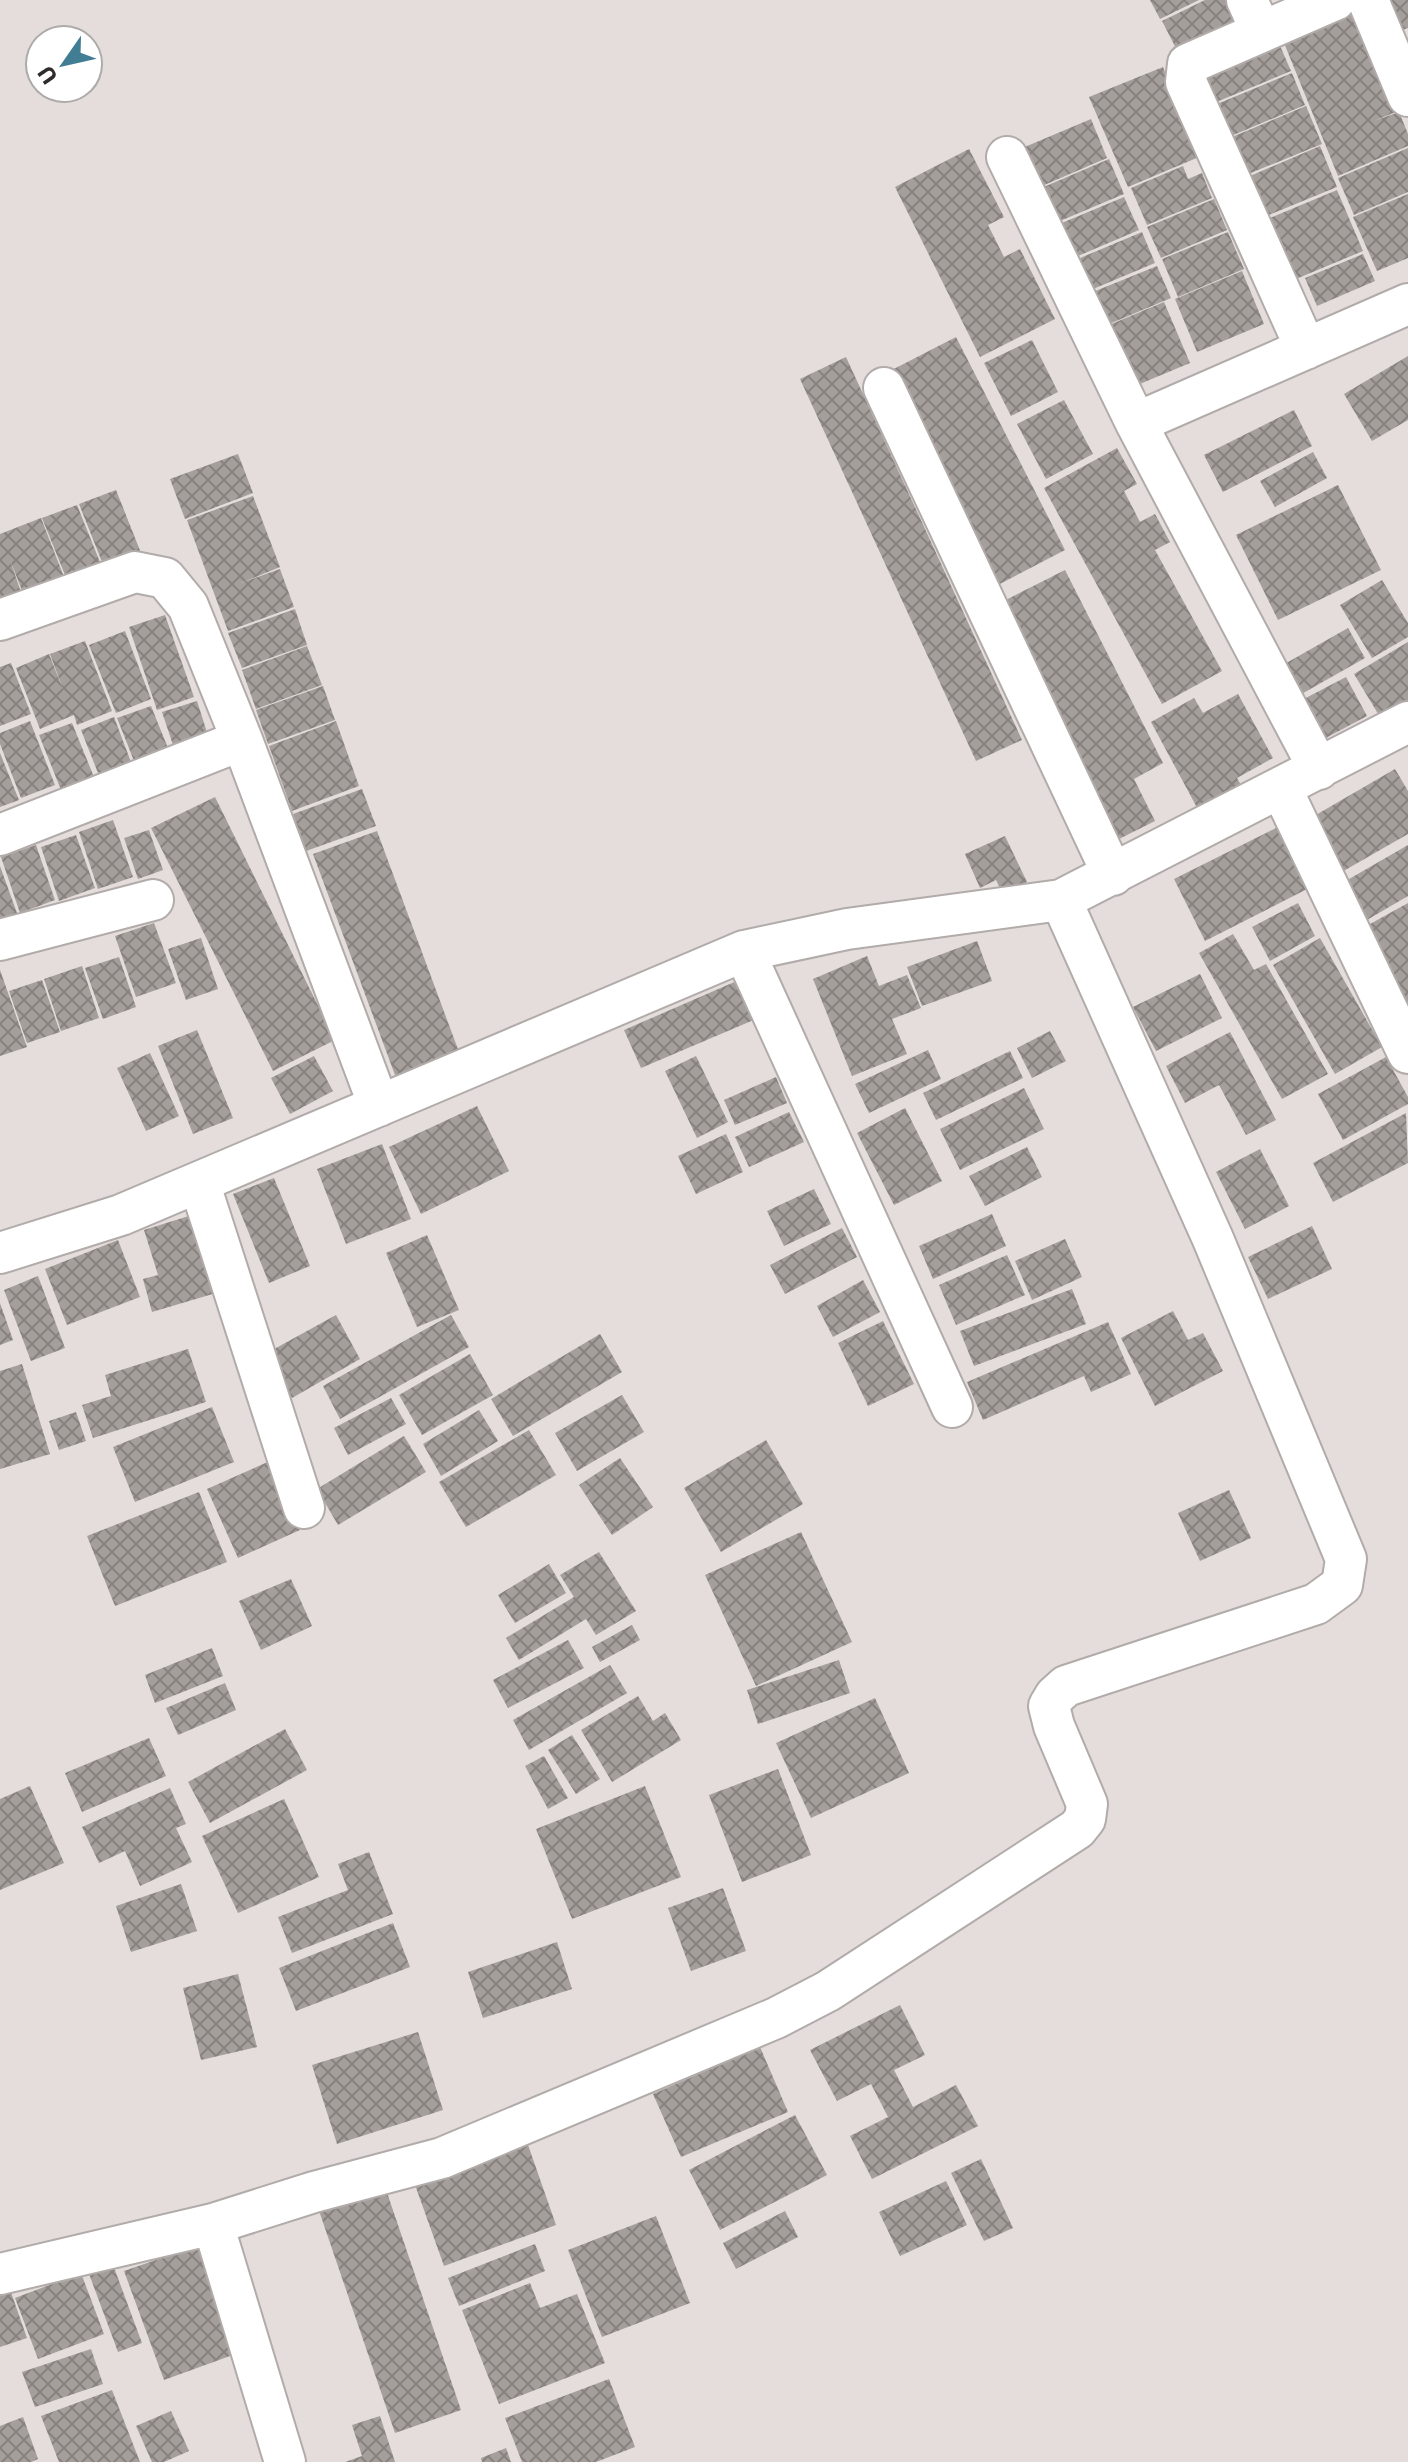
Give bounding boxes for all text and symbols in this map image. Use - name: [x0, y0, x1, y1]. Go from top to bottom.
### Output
- north arrow: [24, 24, 104, 104]
- text: U: [31, 61, 63, 90]

